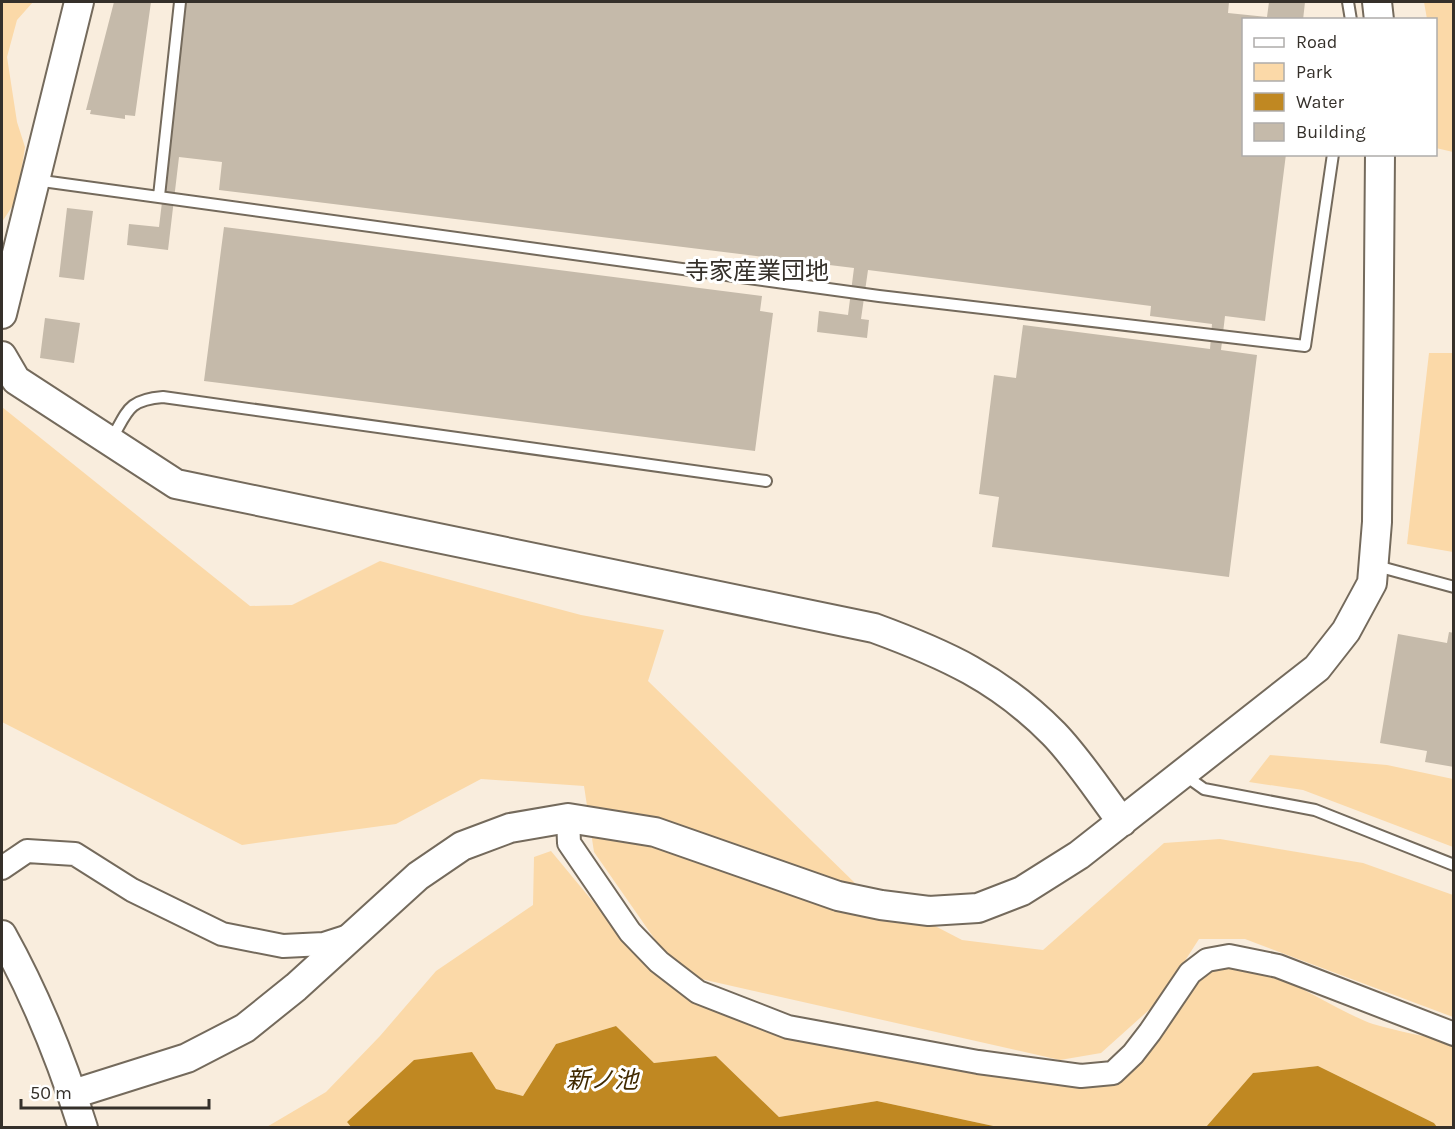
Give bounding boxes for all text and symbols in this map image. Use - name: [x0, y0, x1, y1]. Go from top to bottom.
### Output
- legend: [1242, 18, 1437, 156]
- text: Road: [1296, 31, 1337, 53]
- text: Park: [1296, 61, 1333, 83]
- text: Water: [1296, 91, 1344, 113]
- text: Building: [1296, 121, 1366, 143]
- district label: 寺家産業団地: [685, 257, 829, 285]
- water label: 新ノ池: [566, 1066, 640, 1094]
- scale bar: [21, 1072, 208, 1110]
- text: 50 m: [30, 1082, 72, 1104]

